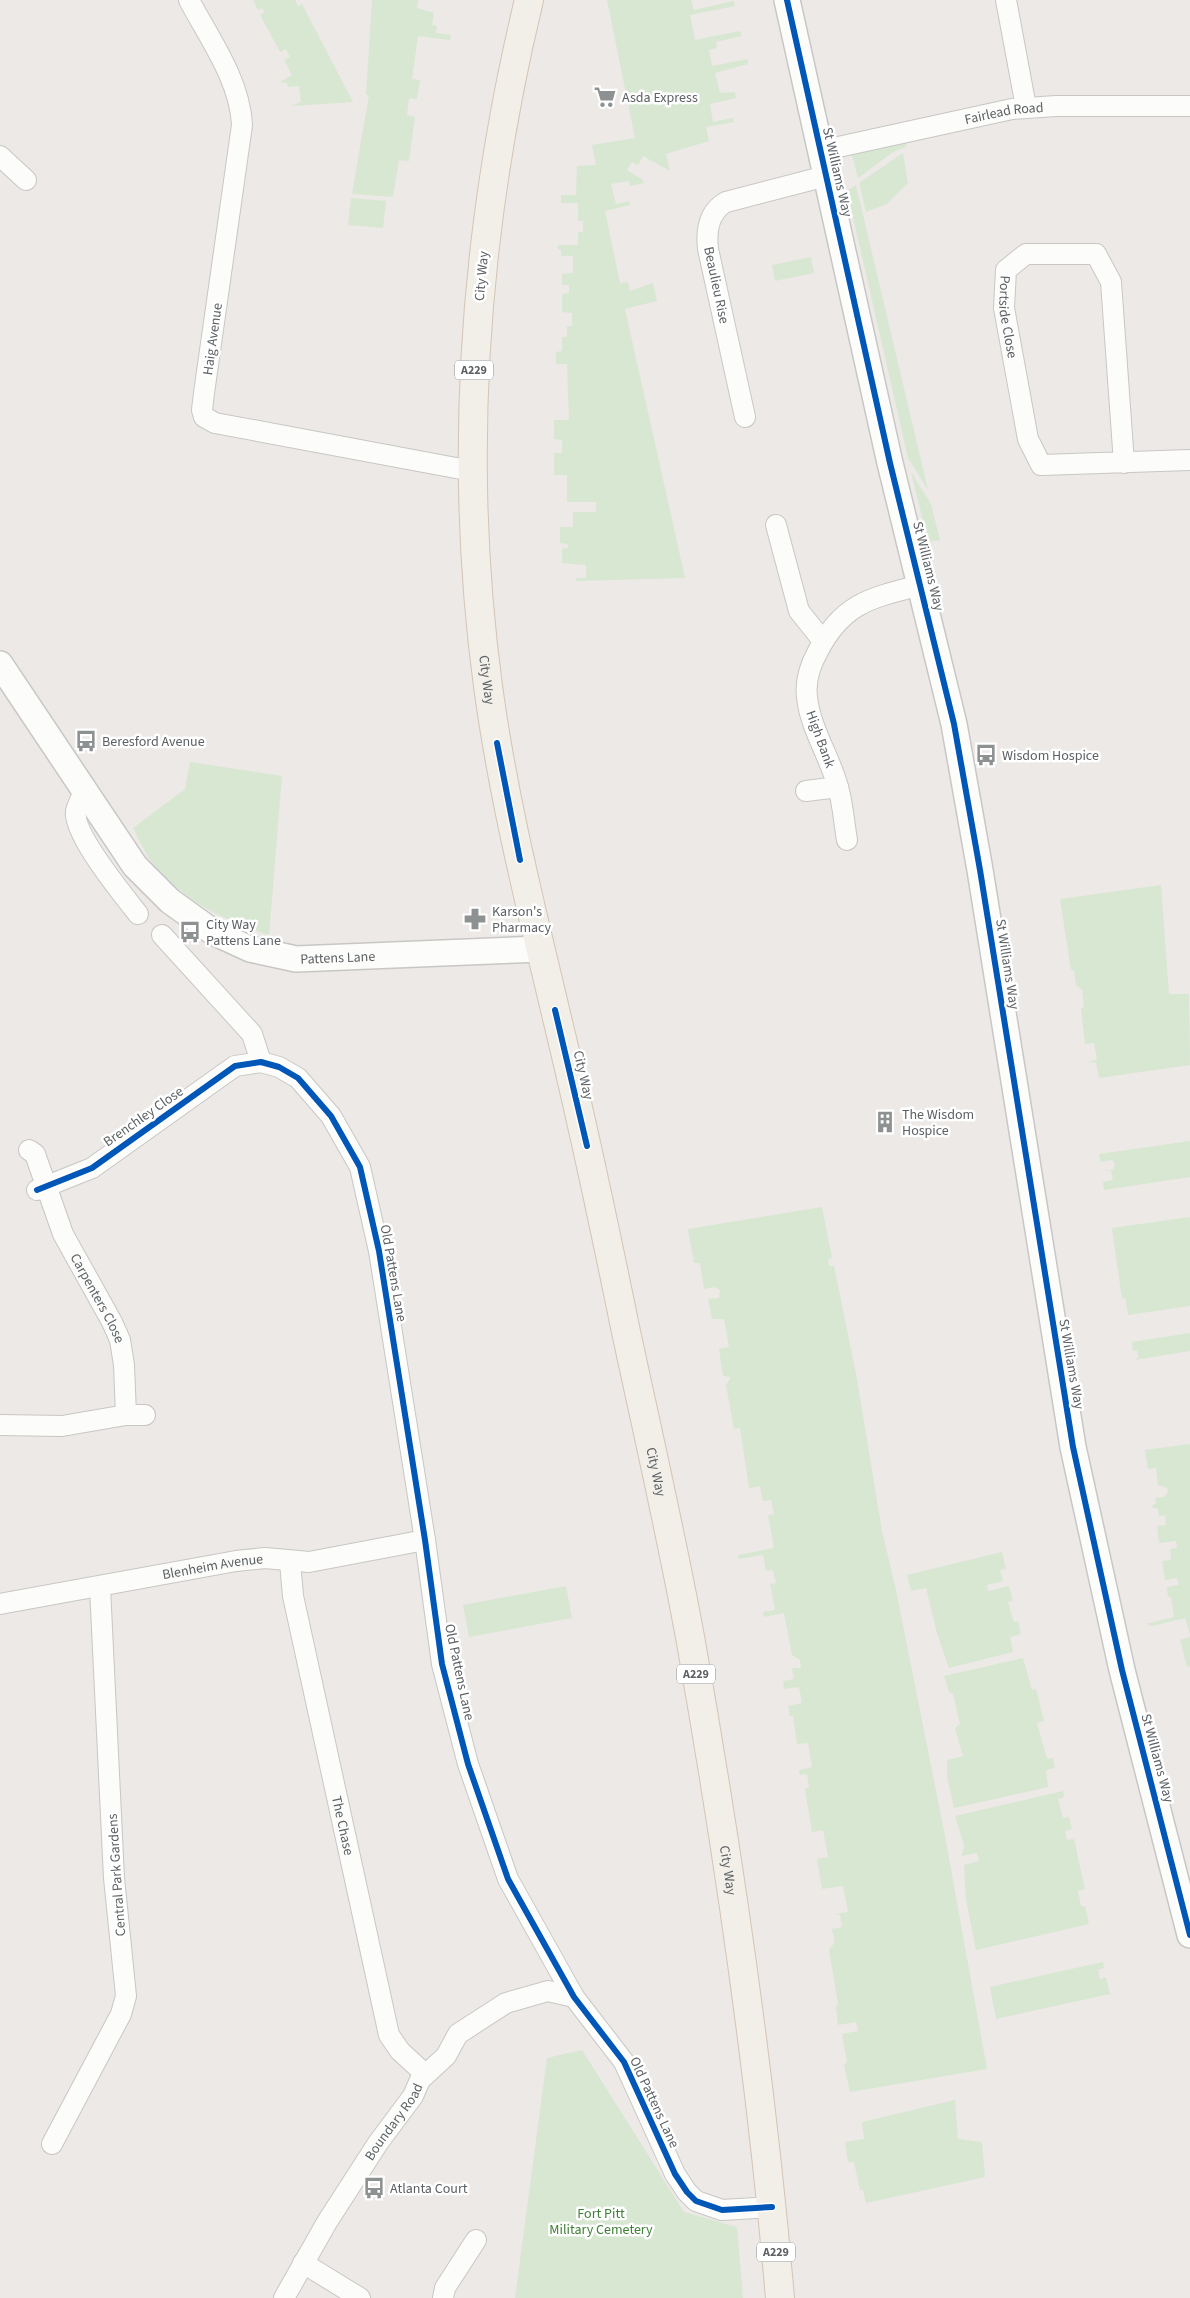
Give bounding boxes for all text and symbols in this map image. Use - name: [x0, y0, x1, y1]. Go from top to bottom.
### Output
- supermarket icon: Asda Express: [592, 84, 618, 110]
- place label: Asda Express: [622, 88, 698, 108]
- street label: Fairlead Road: [963, 98, 1044, 130]
- street label: St Williams Way: [817, 125, 857, 219]
- street label: Beaulieu Rise: [698, 245, 734, 326]
- street label: City Way: [470, 250, 494, 302]
- street label: Portside Close: [993, 275, 1022, 360]
- street label: Haig Avenue: [198, 302, 228, 376]
- road number: A229: [455, 360, 493, 380]
- street label: St Williams Way: [907, 519, 949, 613]
- street label: City Way: [473, 654, 500, 707]
- street label: High Bank: [800, 708, 840, 771]
- bus stop icon: Beresford Avenue: [73, 728, 99, 754]
- place label: Beresford Avenue: [102, 732, 205, 752]
- bus stop icon: Wisdom Hospice: [973, 742, 999, 768]
- place label: Wisdom Hospice: [1002, 746, 1099, 766]
- place label: Karson's Pharmacy: [492, 902, 552, 938]
- pharmacy icon: Karson's Pharmacy: [462, 906, 488, 932]
- place label: City Way Pattens Lane: [206, 915, 281, 951]
- street label: St Williams Way: [990, 917, 1024, 1011]
- bus stop icon: City Way Pattens Lane: [177, 919, 203, 945]
- street label: Pattens Lane: [300, 947, 376, 970]
- street label: City Way: [568, 1049, 598, 1102]
- street label: Brenchley Close: [100, 1082, 188, 1152]
- place label: The Wisdom Hospice: [902, 1105, 974, 1141]
- building icon: The Wisdom Hospice: [872, 1109, 898, 1135]
- street label: Old Pattens Lane: [375, 1223, 411, 1323]
- street label: Carpenters Close: [65, 1250, 129, 1347]
- street label: St Williams Way: [1053, 1317, 1089, 1411]
- street label: City Way: [640, 1445, 671, 1499]
- street label: Blenheim Avenue: [161, 1549, 264, 1585]
- street label: Old Pattens Lane: [439, 1622, 479, 1722]
- road number: A229: [677, 1665, 715, 1684]
- street label: St Williams Way: [1136, 1712, 1179, 1805]
- street label: The Chase: [326, 1794, 358, 1857]
- street label: Central Park Gardens: [103, 1813, 131, 1937]
- street label: City Way: [714, 1844, 741, 1897]
- street label: Old Pattens Lane: [624, 2054, 684, 2151]
- street label: Boundary Road: [360, 2080, 428, 2165]
- bus stop icon: Atlanta Court: [361, 2175, 387, 2201]
- place label: Atlanta Court: [390, 2179, 468, 2199]
- park label: Fort Pitt Military Cemetery: [549, 2204, 653, 2240]
- road number: A229: [757, 2242, 795, 2262]

